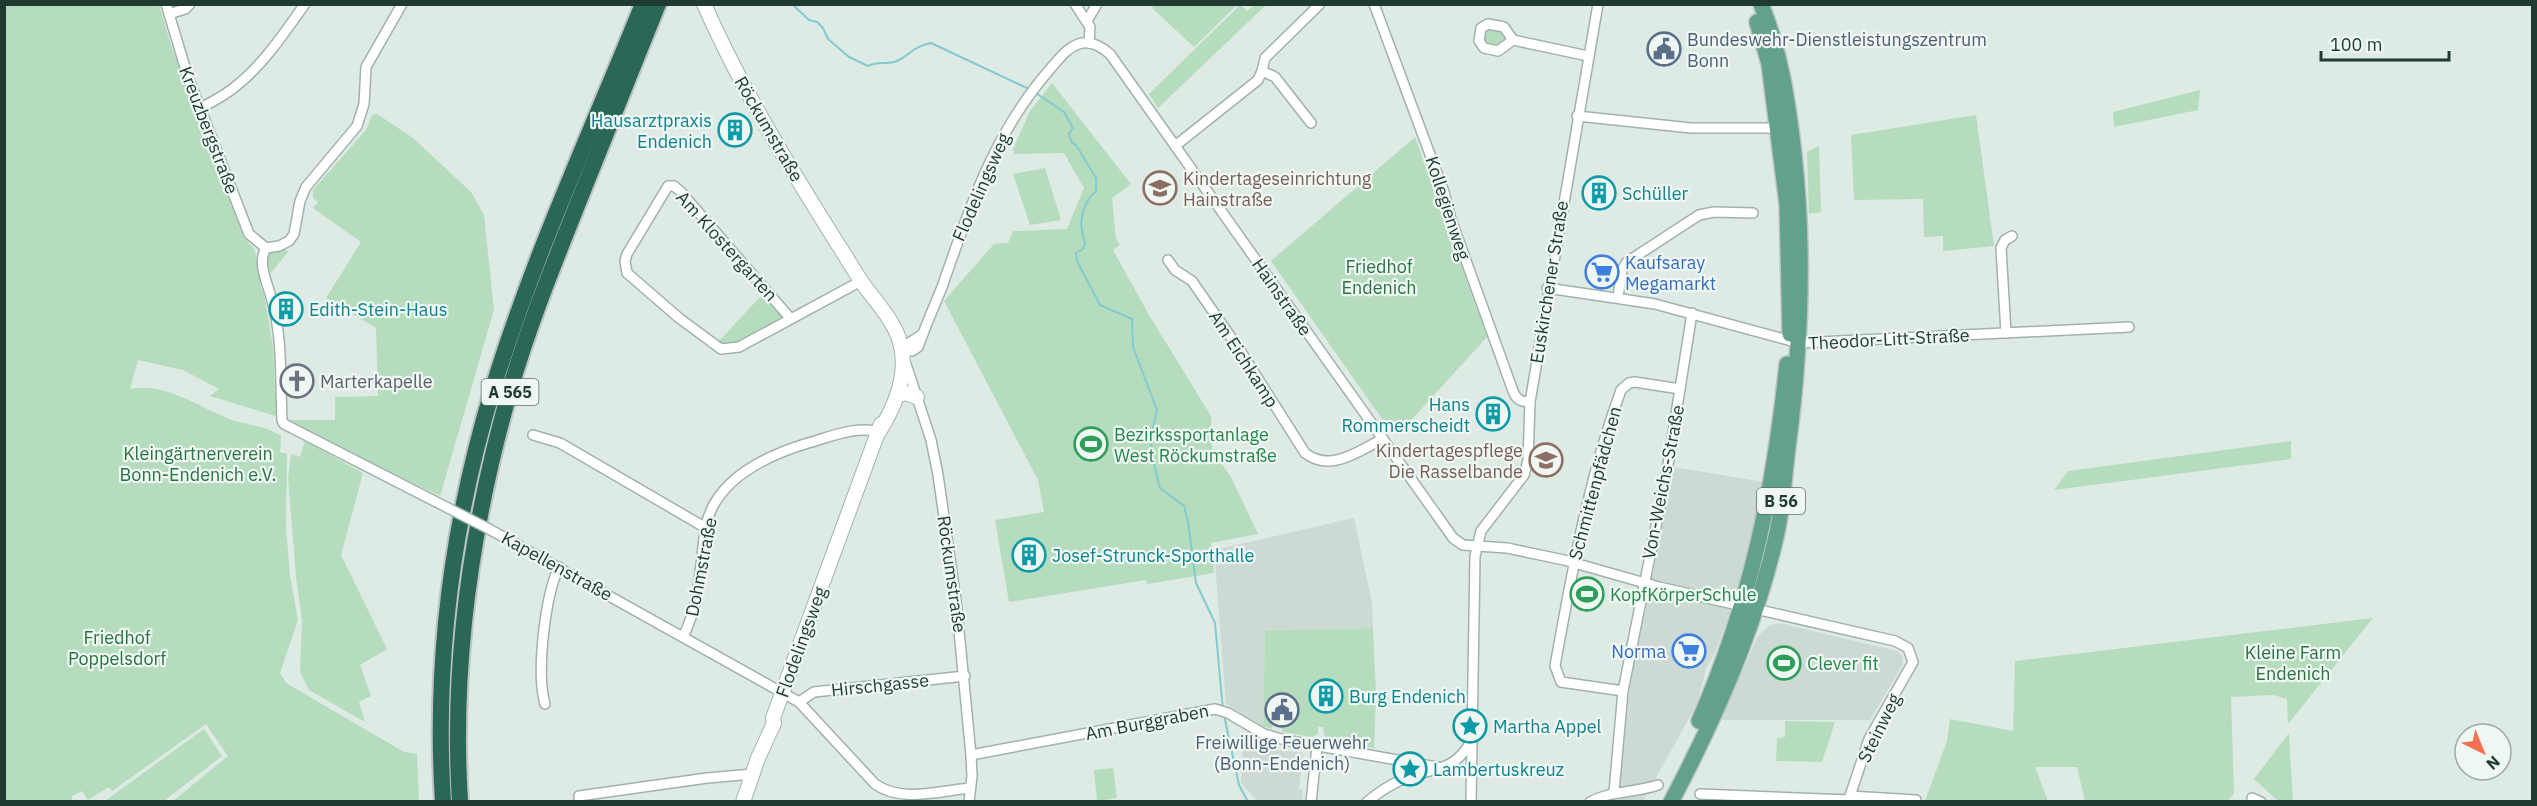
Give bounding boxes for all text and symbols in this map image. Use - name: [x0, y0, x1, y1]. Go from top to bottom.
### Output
- scale bar: [2321, 24, 2448, 62]
- place label: Bundeswehr-Dienstleistungszentrum Bonn: [1687, 28, 1987, 72]
- public building icon: Bundeswehr-Dienstleistungszentrum Bonn: [1646, 31, 1682, 67]
- text: 100 m: [2330, 33, 2382, 56]
- street label: Kreuzbergstraße: [174, 63, 244, 197]
- street label: Röckumstraße: [730, 72, 809, 186]
- place label: Hausarztpraxis Endenich: [591, 109, 712, 153]
- building icon: Hausarztpraxis Endenich: [717, 112, 753, 148]
- street label: Flodelingsweg: [947, 129, 1015, 245]
- street label: Kollegienweg: [1420, 153, 1476, 263]
- place label: Kindertageseinrichtung Hainstraße: [1183, 167, 1372, 211]
- school or university icon: Kindertageseinrichtung Hainstraße: [1142, 170, 1178, 206]
- building icon: Schüller: [1581, 175, 1617, 211]
- place label: Schüller: [1622, 182, 1689, 205]
- street label: Am Klostergarten: [671, 186, 783, 306]
- street label: Euskirchener Straße: [1525, 199, 1573, 365]
- place label: Kaufsaray Megamarkt: [1625, 251, 1716, 295]
- street label: Hainstraße: [1247, 254, 1317, 340]
- supermarket icon: Kaufsaray Megamarkt: [1584, 254, 1620, 290]
- park label: Friedhof Endenich: [1341, 255, 1417, 299]
- building icon: Edith-Stein-Haus: [268, 291, 304, 327]
- place label: Edith-Stein-Haus: [309, 298, 447, 321]
- street label: Am Eichkamp: [1204, 306, 1284, 412]
- street label: Theodor-Litt-Straße: [1808, 323, 1970, 355]
- church icon: Marterkapelle: [279, 363, 315, 399]
- place label: Marterkapelle: [320, 370, 433, 393]
- road number: A 565: [482, 379, 538, 405]
- place label: Hans Rommerscheidt: [1342, 393, 1470, 437]
- building icon: Hans Rommerscheidt: [1475, 396, 1511, 432]
- street label: Von-Weichs-Straße: [1637, 403, 1689, 561]
- street label: Schmittenpfädchen: [1563, 404, 1627, 562]
- place label: Bezirkssportanlage West Röckumstraße: [1114, 423, 1277, 467]
- sports icon: Bezirkssportanlage West Röckumstraße: [1073, 426, 1109, 462]
- place label: Kindertagespflege Die Rasselbande: [1376, 439, 1523, 483]
- park label: Kleingärtnerverein Bonn-Endenich e.V.: [120, 442, 276, 486]
- school or university icon: Kindertagespflege Die Rasselbande: [1528, 442, 1564, 478]
- road number: B 56: [1757, 488, 1805, 514]
- street label: Röckumstraße: [932, 514, 972, 634]
- street label: Dohmstraße: [680, 515, 722, 619]
- street label: Kapellenstraße: [497, 526, 617, 606]
- building icon: Josef-Strunck-Sporthalle: [1011, 537, 1047, 573]
- place label: Josef-Strunck-Sporthalle: [1052, 544, 1254, 567]
- sports icon: KopfKörperSchule: [1569, 576, 1605, 612]
- street label: Flodelingsweg: [770, 583, 832, 701]
- place label: KopfKörperSchule: [1610, 583, 1757, 606]
- park label: Friedhof Poppelsdorf: [68, 626, 166, 670]
- supermarket icon: Norma: [1671, 633, 1707, 669]
- place label: Norma: [1611, 640, 1666, 663]
- park label: Kleine Farm Endenich: [2245, 641, 2341, 685]
- sports icon: Clever fit: [1766, 645, 1802, 681]
- place label: Clever fit: [1807, 652, 1879, 675]
- street label: Hirschgasse: [830, 668, 930, 702]
- building icon: Burg Endenich: [1308, 678, 1344, 714]
- place label: Burg Endenich: [1349, 685, 1466, 708]
- street label: Steinweg: [1852, 689, 1906, 766]
- public building icon: Freiwillige Feuerwehr (Bonn-Endenich): [1264, 692, 1300, 728]
- street label: Am Burggraben: [1083, 699, 1211, 745]
- place icon: Martha Appel: [1452, 708, 1488, 744]
- place label: Martha Appel: [1493, 715, 1602, 738]
- north arrow: [2453, 722, 2513, 782]
- place label: Freiwillige Feuerwehr (Bonn-Endenich): [1195, 731, 1369, 775]
- place icon: Lambertuskreuz: [1392, 751, 1428, 787]
- text: N: [2482, 752, 2504, 774]
- place label: Lambertuskreuz: [1433, 758, 1564, 781]

